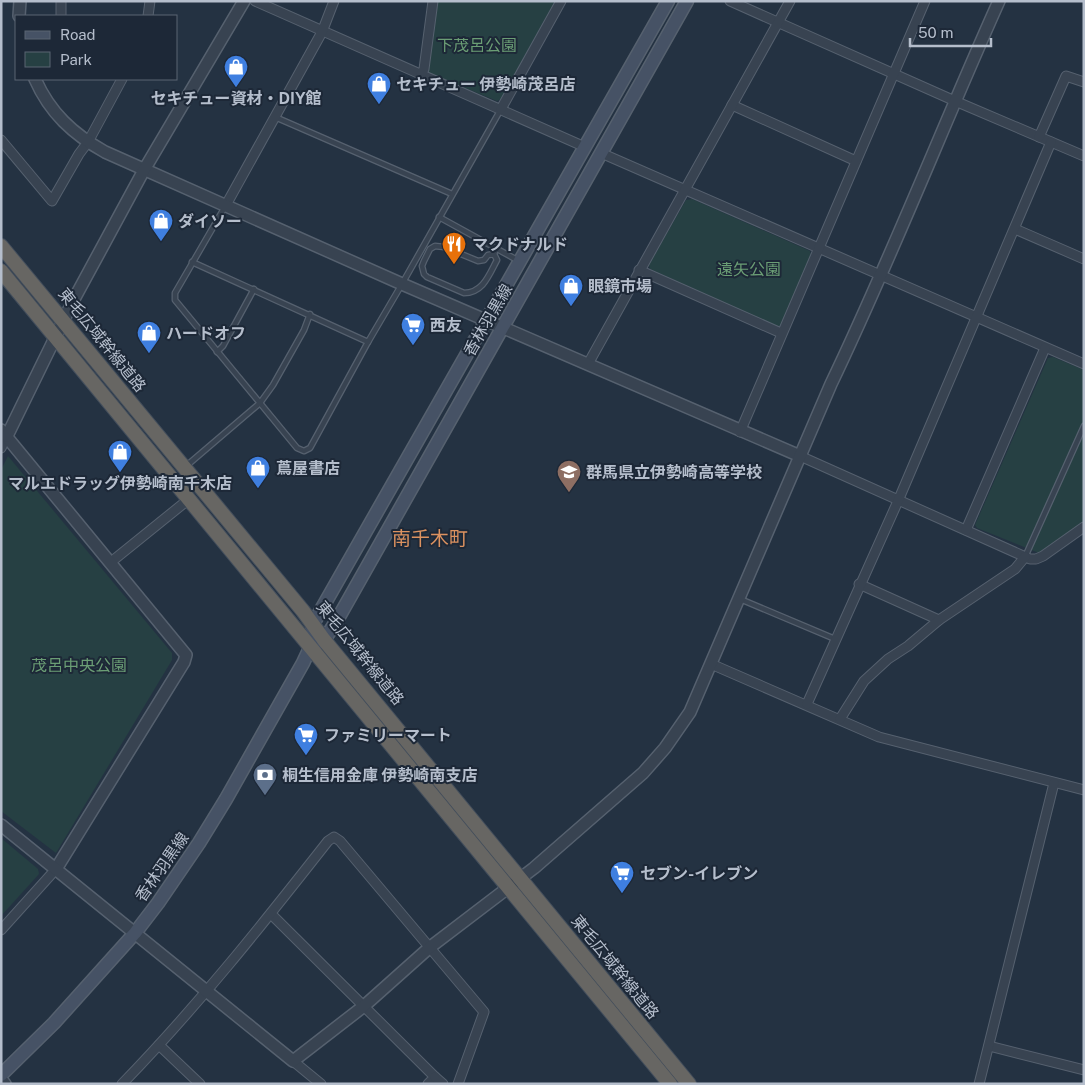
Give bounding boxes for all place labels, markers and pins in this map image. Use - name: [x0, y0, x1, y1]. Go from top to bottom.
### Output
- shop icon: セキチュー資材・DIY館: [223, 54, 249, 88]
- shop icon: セキチュー 伊勢崎茂呂店: [366, 71, 392, 105]
- place label: セキチュー 伊勢崎茂呂店: [396, 75, 576, 94]
- place label: セキチュー資材・DIY館: [150, 89, 322, 108]
- shop icon: ダイソー: [148, 208, 174, 242]
- place label: ダイソー: [178, 212, 242, 231]
- restaurant icon: マクドナルド: [441, 231, 467, 265]
- place label: マクドナルド: [472, 235, 568, 254]
- shop icon: 眼鏡市場: [558, 273, 584, 307]
- place label: 眼鏡市場: [588, 277, 652, 296]
- supermarket icon: 西友: [400, 312, 426, 346]
- place label: 西友: [430, 316, 462, 335]
- shop icon: ハードオフ: [136, 320, 162, 354]
- place label: ハードオフ: [166, 324, 246, 343]
- shop icon: マルエドラッグ伊勢崎南千木店: [107, 439, 133, 473]
- shop icon: 蔦屋書店: [245, 455, 271, 489]
- place label: 蔦屋書店: [276, 459, 340, 478]
- school or university icon: 群馬県立伊勢崎高等学校: [556, 459, 582, 493]
- place label: 群馬県立伊勢崎高等学校: [586, 463, 762, 482]
- place label: マルエドラッグ伊勢崎南千木店: [8, 474, 232, 493]
- supermarket icon: ファミリーマート: [293, 722, 319, 756]
- place label: ファミリーマート: [324, 726, 452, 745]
- bank icon: 桐生信用金庫 伊勢崎南支店: [252, 762, 278, 796]
- place label: 桐生信用金庫 伊勢崎南支店: [282, 766, 478, 785]
- supermarket icon: セブン-イレブン: [609, 860, 635, 894]
- place label: セブン-イレブン: [640, 864, 758, 883]

